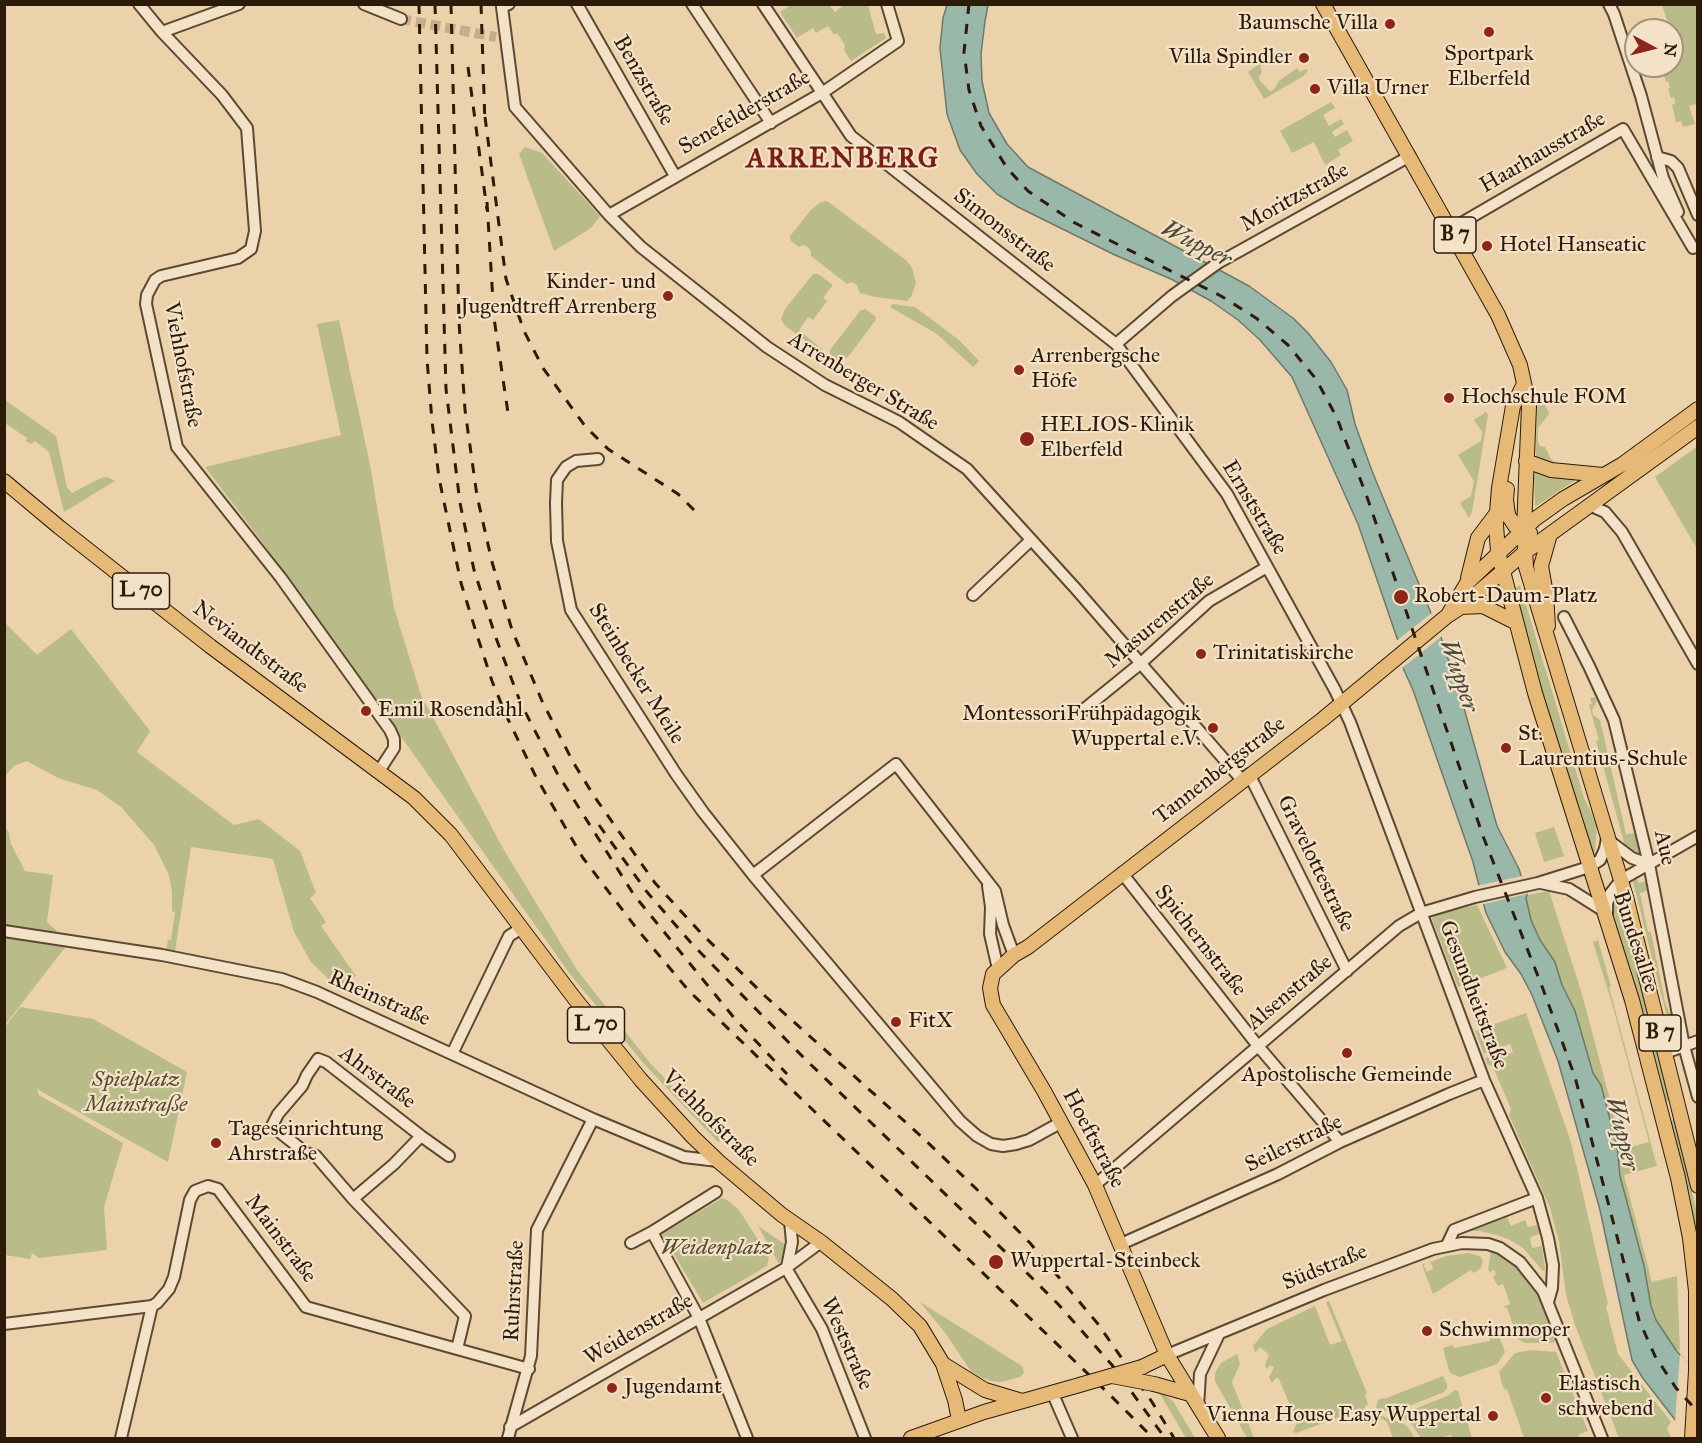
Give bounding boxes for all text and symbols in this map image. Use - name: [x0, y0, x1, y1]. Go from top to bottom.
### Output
- place label: Baumsche Villa: [1238, 11, 1378, 37]
- marker: Baumsche Villa: [1383, 17, 1397, 31]
- north arrow: [1624, 18, 1684, 78]
- marker: Sportpark Elberfeld: [1482, 25, 1496, 39]
- street label: Benzstraße: [607, 31, 679, 131]
- place label: Sportpark Elberfeld: [1444, 42, 1534, 94]
- text: N: [1660, 42, 1681, 58]
- place label: Villa Spindler: [1169, 45, 1292, 71]
- marker: Villa Spindler: [1297, 51, 1311, 65]
- street label: Senefelderstraße: [675, 65, 815, 161]
- place label: Villa Urner: [1327, 76, 1429, 102]
- marker: Villa Urner: [1308, 82, 1322, 96]
- street label: Haarhausstraße: [1475, 106, 1611, 200]
- district label: ARRENBERG: [746, 143, 940, 177]
- street label: Moritzstraße: [1236, 157, 1354, 239]
- street label: Simonsstraße: [948, 183, 1060, 279]
- water label: Wupper: [1156, 215, 1236, 275]
- road number: B 7: [1434, 217, 1476, 253]
- place label: Hotel Hanseatic: [1499, 233, 1646, 259]
- marker: Hotel Hanseatic: [1480, 239, 1494, 253]
- place label: Kinder- und Jugendtreff Arrenberg: [460, 270, 656, 322]
- marker: Kinder- und Jugendtreff Arrenberg: [661, 289, 675, 303]
- street label: Viehhofstraße: [157, 300, 207, 430]
- street label: Arrenberger Straße: [783, 327, 943, 437]
- place label: Arrenbergsche Höfe: [1031, 344, 1160, 396]
- marker: Arrenbergsche Höfe: [1012, 363, 1026, 377]
- place label: Hochschule FOM: [1461, 385, 1627, 411]
- marker: Hochschule FOM: [1442, 391, 1456, 405]
- place label: HELIOS-Klinik Elberfeld: [1040, 413, 1194, 464]
- marker: HELIOS-Klinik Elberfeld: [1018, 430, 1036, 448]
- street label: Ernststraße: [1215, 456, 1293, 560]
- street label: Masurenstraße: [1100, 568, 1220, 674]
- road number: L 70: [112, 573, 170, 609]
- place label: Robert-Daum-Platz: [1414, 584, 1597, 610]
- marker: Robert-Daum-Platz: [1392, 588, 1410, 606]
- street label: Neviandtstraße: [187, 596, 313, 700]
- street label: Steinbecker Meile: [582, 599, 690, 749]
- water label: Wupper: [1432, 636, 1484, 716]
- place label: Trinitatiskirche: [1213, 641, 1354, 667]
- marker: Trinitatiskirche: [1194, 647, 1208, 661]
- place label: Emil Rosendahl: [378, 698, 523, 724]
- place label: MontessoriFrühpädagogik Wuppertal e.V.: [962, 702, 1201, 754]
- marker: Emil Rosendahl: [359, 704, 373, 718]
- street label: Tannenbergstraße: [1149, 711, 1291, 831]
- marker: MontessoriFrühpädagogik Wuppertal e.V.: [1206, 721, 1220, 735]
- place label: St. Laurentius-Schule: [1518, 722, 1688, 774]
- marker: St. Laurentius-Schule: [1499, 741, 1513, 755]
- street label: Gravelottestraße: [1271, 791, 1359, 937]
- street label: Aue: [1647, 828, 1681, 868]
- street label: Spichernstraße: [1148, 880, 1252, 1002]
- street label: Bundesallee: [1606, 888, 1664, 996]
- street label: Gesundheitstraße: [1433, 917, 1513, 1073]
- street label: Alsenstraße: [1242, 950, 1338, 1036]
- street label: Rheinstraße: [324, 965, 434, 1033]
- road number: L 70: [568, 1007, 624, 1043]
- place label: FitX: [908, 1009, 953, 1035]
- marker: FitX: [889, 1015, 903, 1029]
- road number: B 7: [1639, 1015, 1681, 1051]
- street label: Ahrstraße: [333, 1041, 421, 1115]
- marker: Apostolische Gemeinde: [1340, 1046, 1354, 1060]
- place label: Apostolische Gemeinde: [1242, 1063, 1452, 1089]
- street label: Viehhofstraße: [656, 1065, 764, 1173]
- park label: Spielplatz Mainstraße: [85, 1068, 187, 1120]
- street label: Hoeftstraße: [1056, 1085, 1130, 1193]
- water label: Wupper: [1598, 1094, 1644, 1174]
- street label: Seilerstraße: [1241, 1109, 1347, 1179]
- place label: Tageseinrichtung Ahrstraße: [228, 1117, 383, 1168]
- marker: Tageseinrichtung Ahrstraße: [209, 1136, 223, 1150]
- street label: Mainstraße: [238, 1190, 322, 1288]
- park label: Weidenplatz: [661, 1236, 773, 1262]
- street label: Südstraße: [1279, 1239, 1371, 1297]
- street label: Ruhrstraße: [499, 1240, 531, 1342]
- place label: Wuppertal-Steinbeck: [1010, 1249, 1201, 1275]
- marker: Wuppertal-Steinbeck: [987, 1253, 1005, 1271]
- street label: Weidenstraße: [580, 1288, 698, 1372]
- street label: Weststraße: [814, 1293, 878, 1395]
- place label: Schwimmoper: [1439, 1318, 1570, 1344]
- marker: Schwimmoper: [1420, 1324, 1434, 1338]
- place label: Elastisch schwebend: [1558, 1372, 1653, 1424]
- place label: Jugendamt: [624, 1375, 722, 1401]
- marker: Jugendamt: [605, 1381, 619, 1395]
- marker: Elastisch schwebend: [1539, 1391, 1553, 1405]
- place label: Vienna House Easy Wuppertal: [1206, 1403, 1481, 1429]
- marker: Vienna House Easy Wuppertal: [1486, 1409, 1500, 1423]

